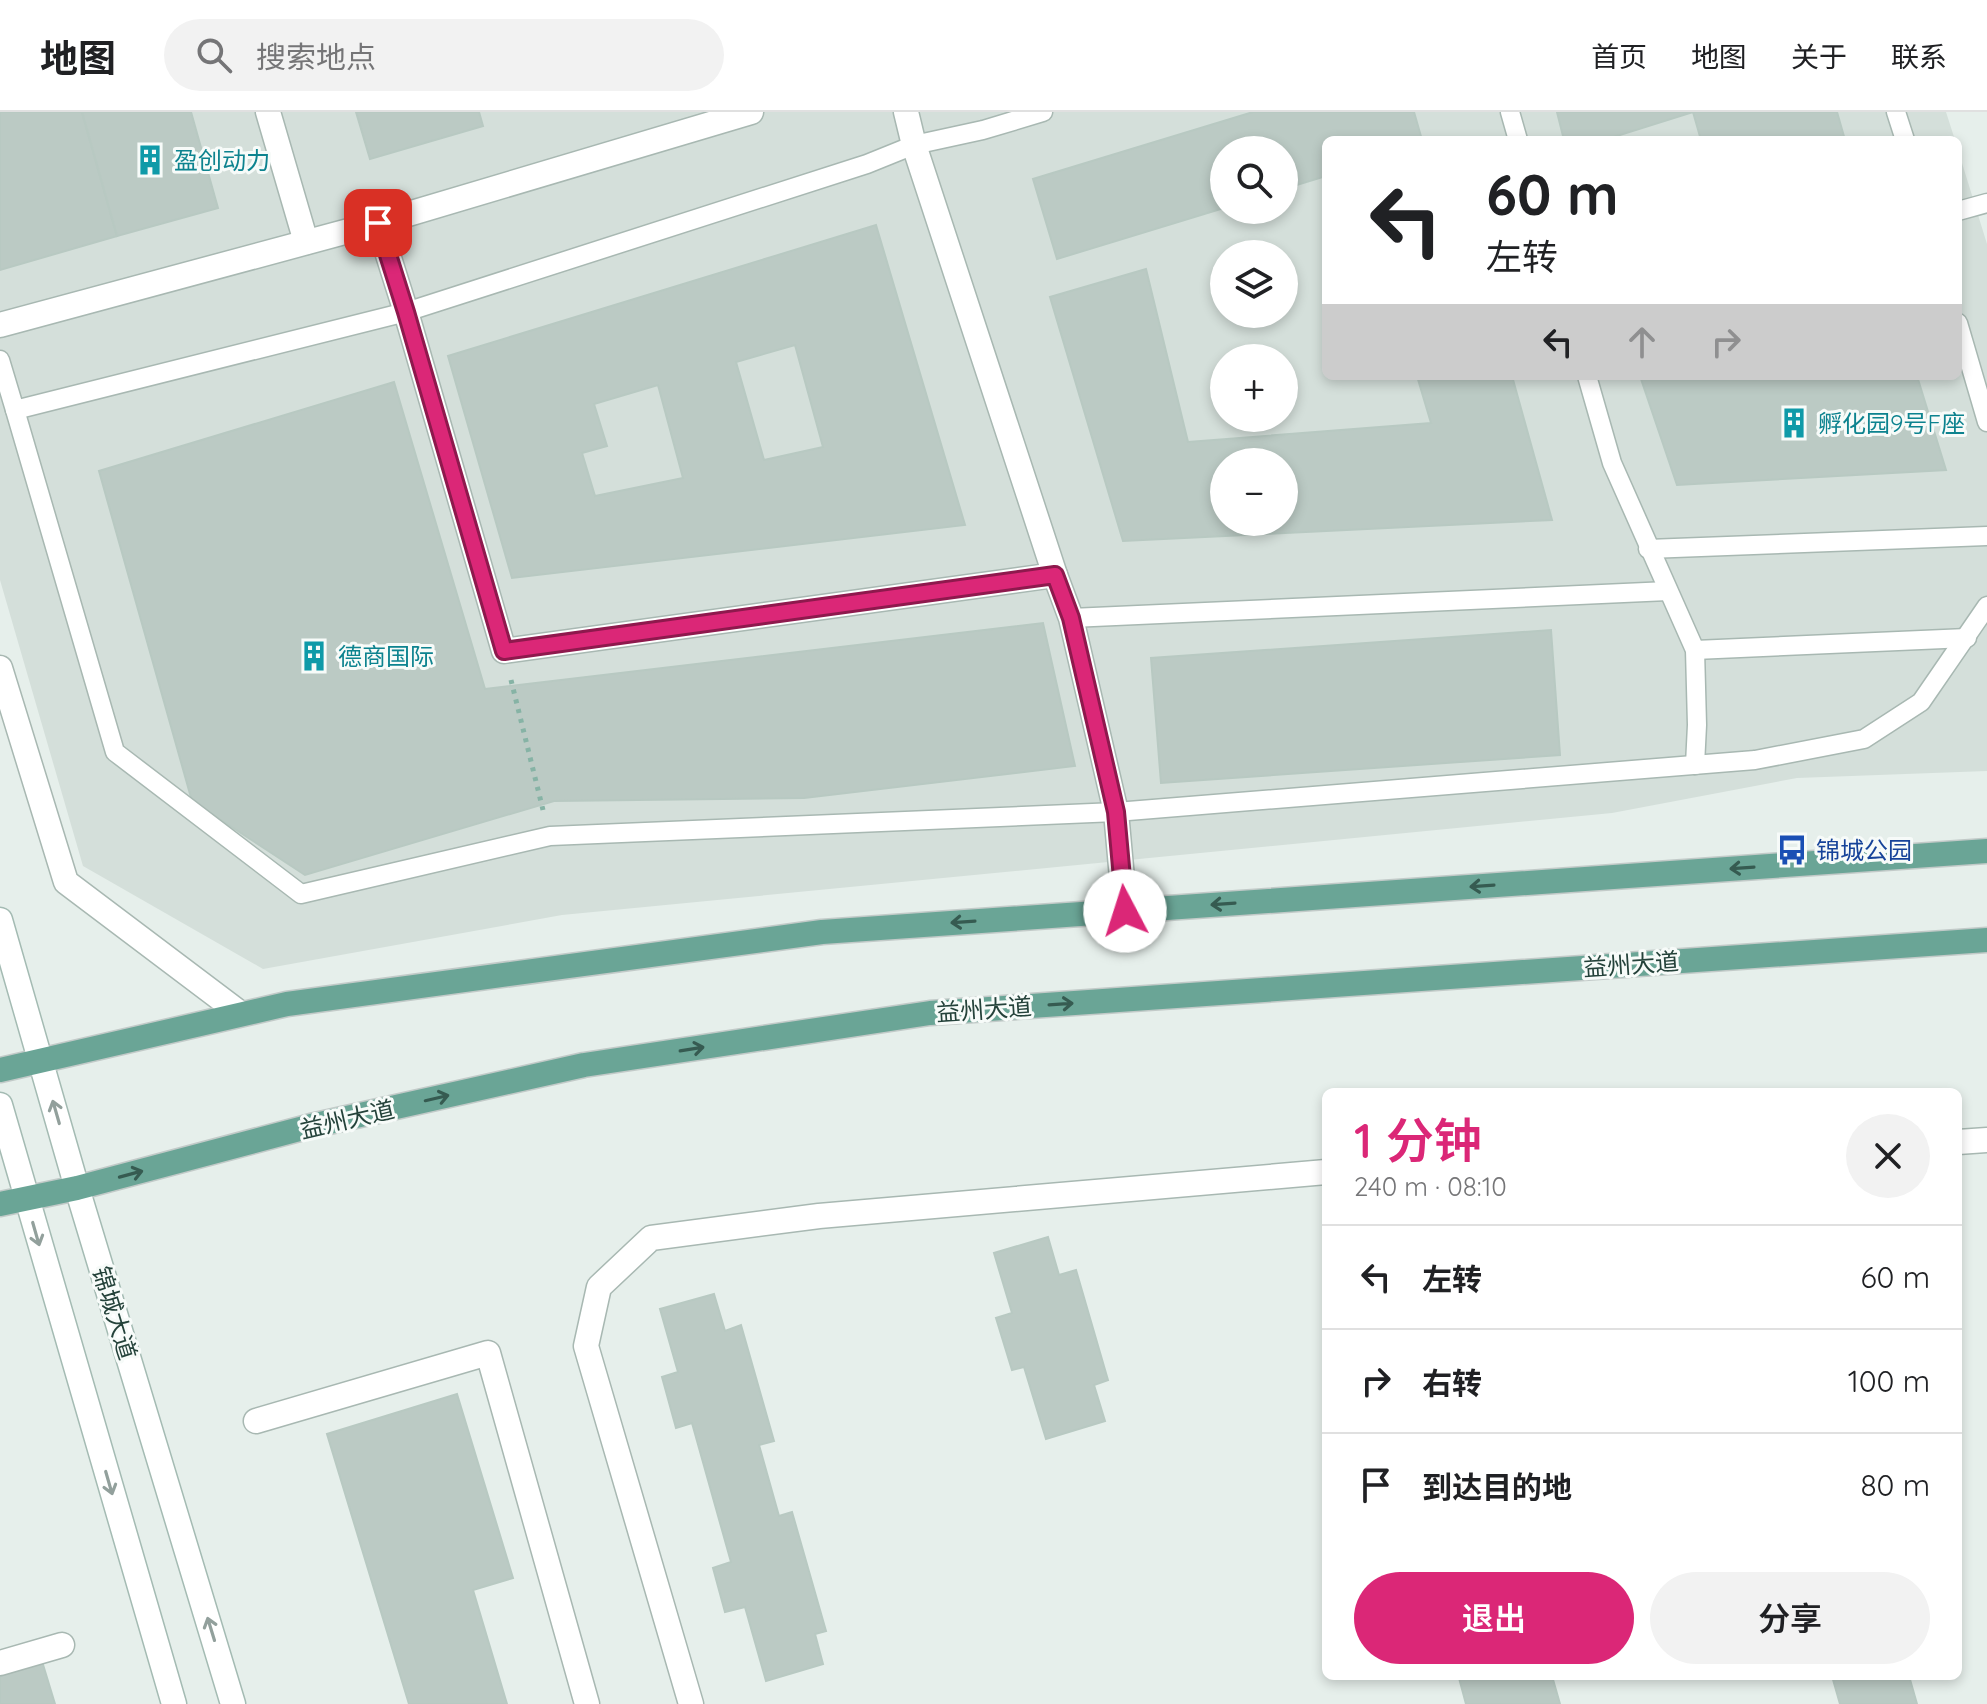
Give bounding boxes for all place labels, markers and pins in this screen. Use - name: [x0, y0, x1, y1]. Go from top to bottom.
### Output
- building icon: 盈创动力: [133, 143, 167, 177]
- place label: 盈创动力: [174, 145, 270, 175]
- pin: [344, 189, 412, 257]
- building icon: 孵化园9号F座: [1777, 406, 1811, 440]
- place label: 孵化园9号F座: [1818, 408, 1965, 438]
- building icon: 德商国际: [297, 639, 331, 673]
- place label: 德商国际: [338, 641, 434, 671]
- bus stop icon: 锦城公园: [1775, 833, 1809, 867]
- place label: 锦城公园: [1816, 835, 1912, 865]

